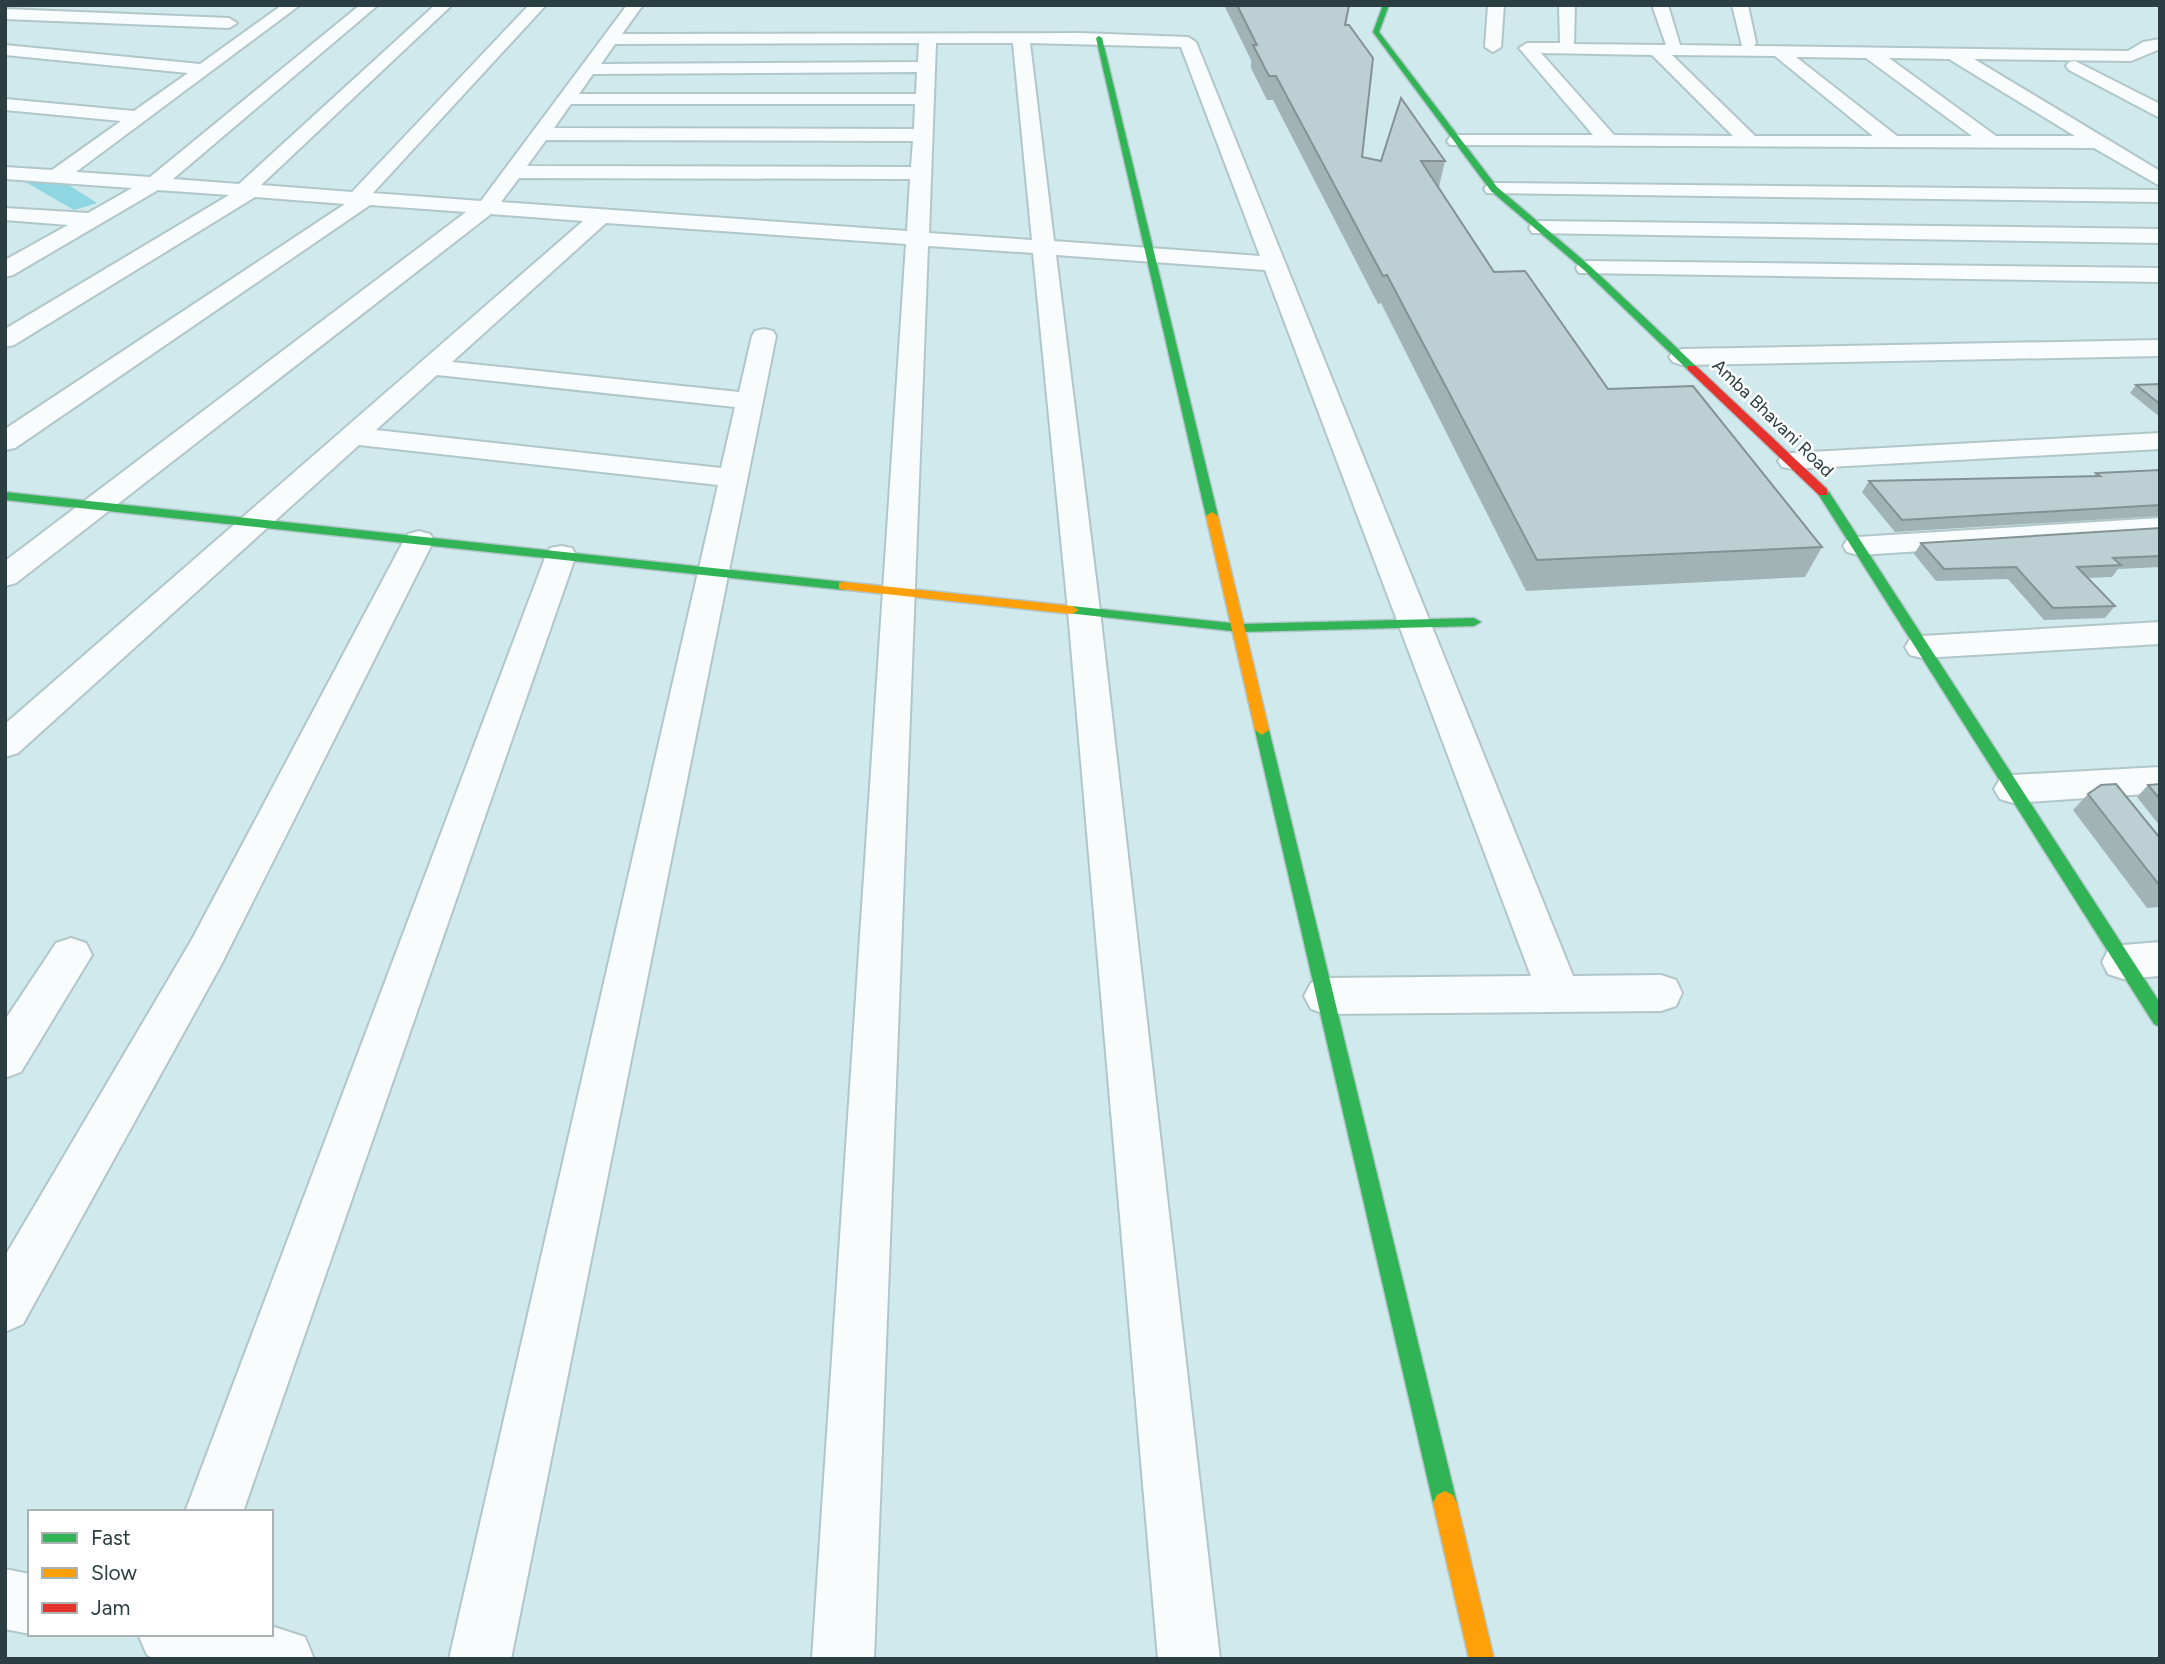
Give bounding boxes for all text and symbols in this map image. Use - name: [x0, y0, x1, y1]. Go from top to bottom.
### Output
- street label: Amba Bhavani Road: [1708, 354, 1838, 482]
- legend: [28, 1510, 273, 1636]
- text: Fast: [91, 1525, 131, 1550]
- text: Slow: [91, 1560, 137, 1585]
- text: Jam: [91, 1595, 130, 1620]

